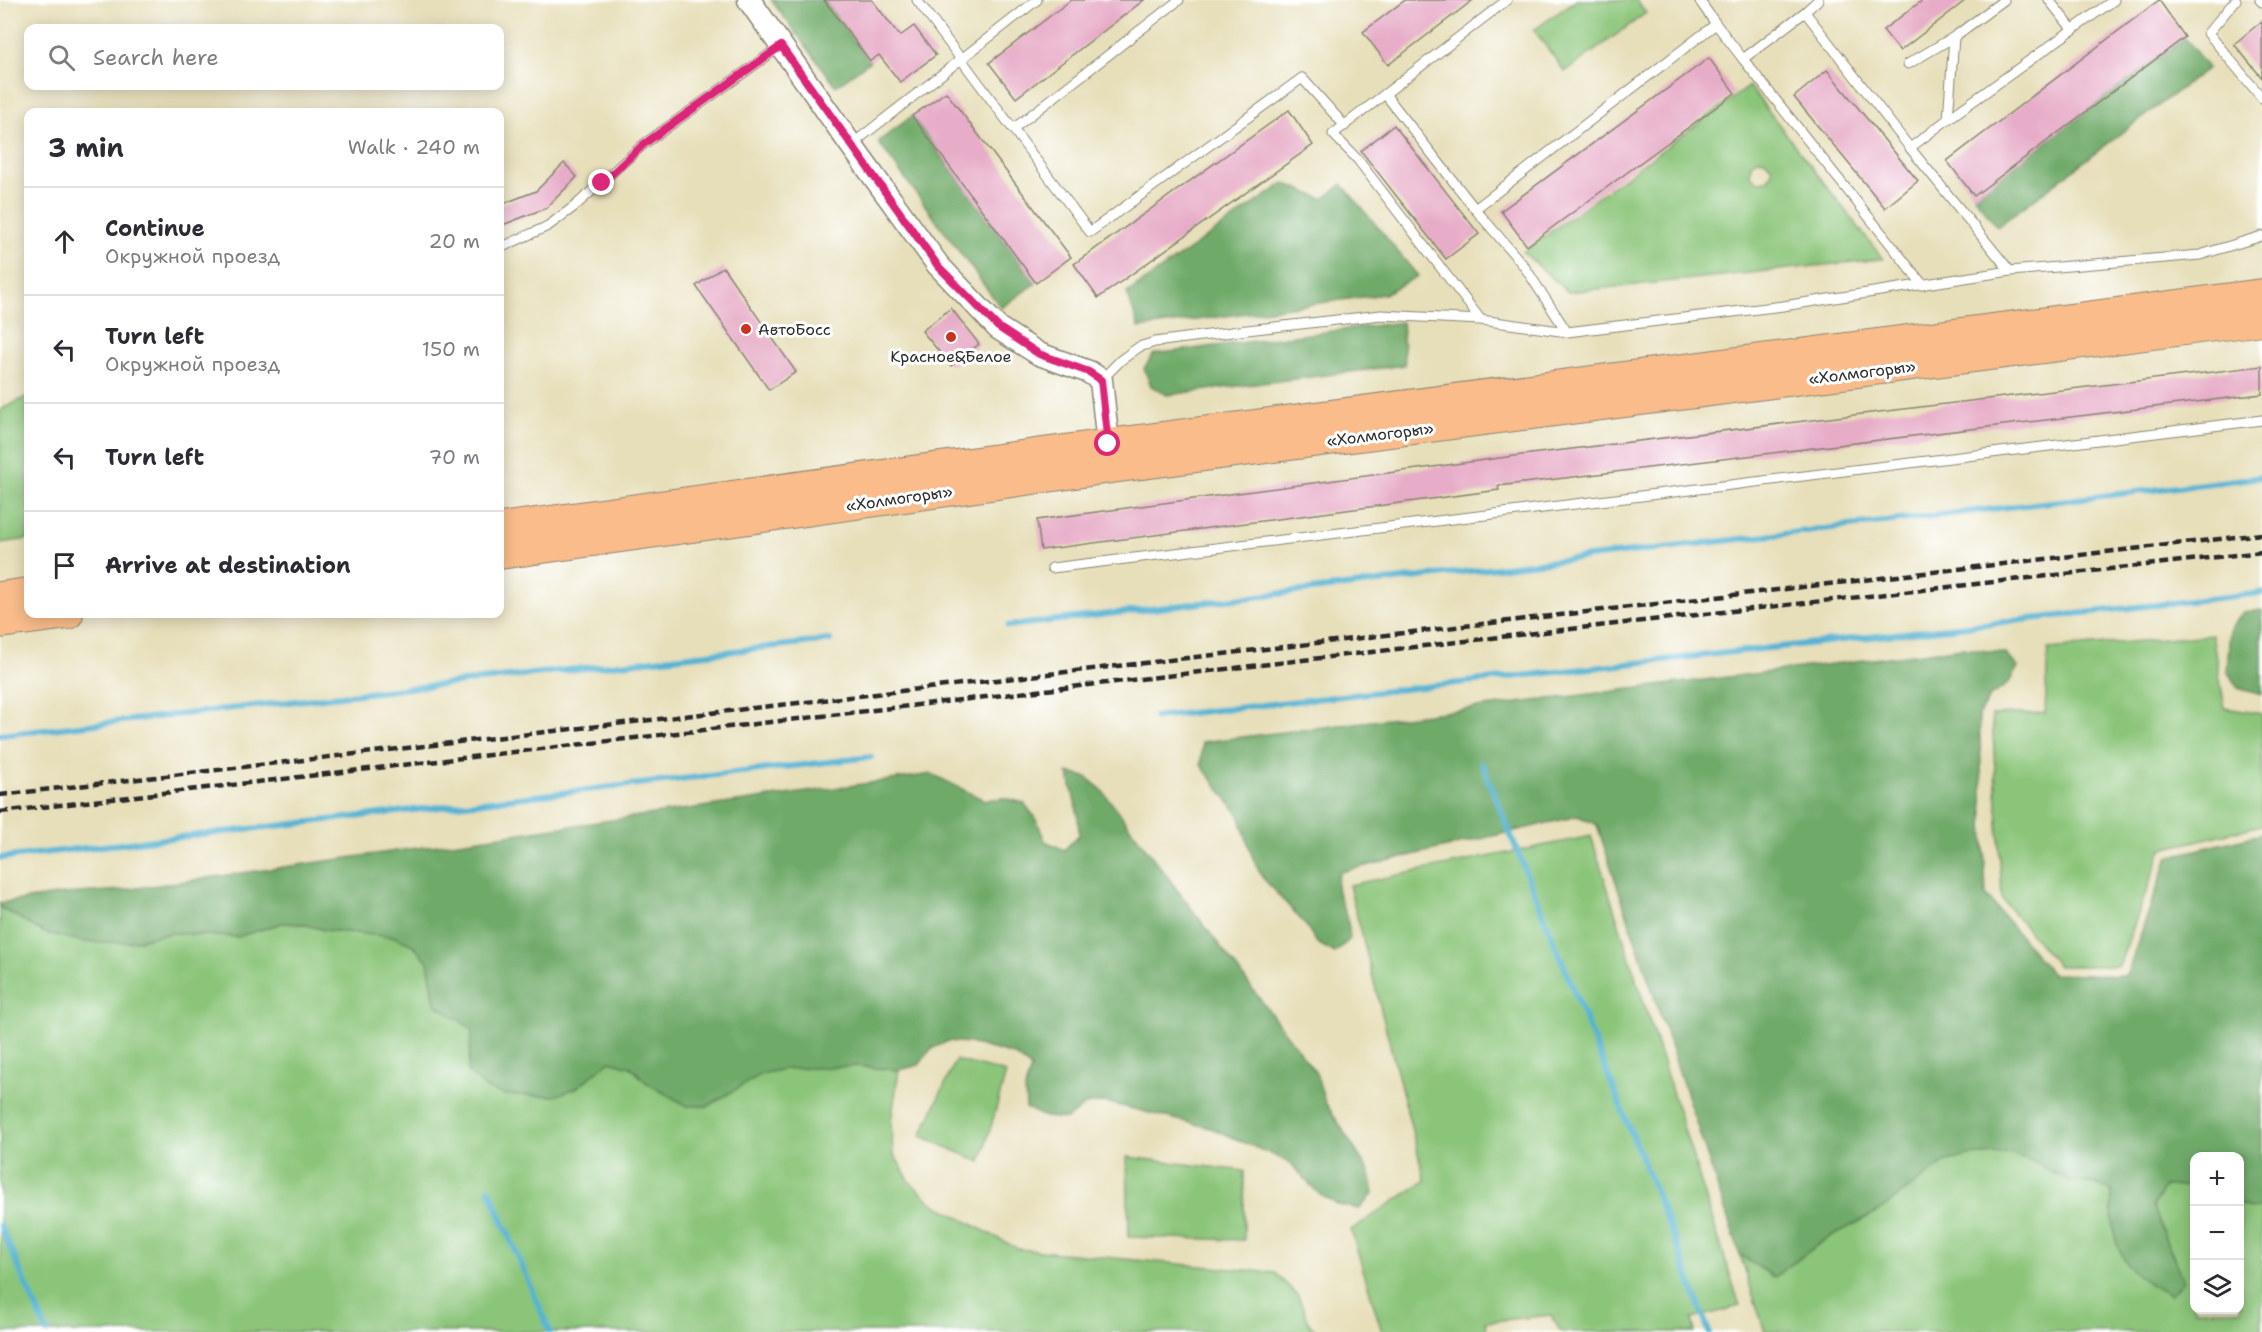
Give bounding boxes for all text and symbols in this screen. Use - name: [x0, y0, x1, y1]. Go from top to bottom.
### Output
- search box: [24, 24, 504, 90]
- icon: search: [45, 41, 78, 74]
- text: Search here: [93, 43, 219, 72]
- text: 3 min: [48, 130, 124, 165]
- text: Walk · 240 m: [348, 134, 480, 160]
- route end: [588, 169, 614, 195]
- text: Continue: [105, 214, 205, 243]
- icon: ahead: [48, 225, 81, 258]
- text: 20 m: [429, 228, 480, 254]
- text: Окружной проезд: [105, 243, 280, 269]
- place label: АвтоБосс: [758, 319, 831, 340]
- text: Turn left: [105, 322, 204, 351]
- marker: АвтоБосс: [739, 322, 753, 336]
- marker: Красное&Белое: [944, 330, 958, 344]
- icon: left: [48, 333, 81, 366]
- text: 150 m: [422, 336, 480, 362]
- place label: Красное&Белое: [890, 346, 1012, 367]
- text: Окружной проезд: [105, 351, 280, 377]
- street label: «Холмогоры»: [1808, 356, 1917, 389]
- street label: «Холмогоры»: [1326, 418, 1435, 451]
- route start: [1094, 430, 1120, 456]
- icon: left: [48, 441, 81, 474]
- text: Turn left: [105, 443, 204, 472]
- text: 70 m: [428, 444, 480, 470]
- street label: «Холмогоры»: [844, 481, 954, 516]
- icon: arrive: [48, 549, 81, 582]
- text: Arrive at destination: [105, 551, 351, 580]
- map controls: [2190, 1152, 2244, 1314]
- button: +: [2190, 1152, 2244, 1206]
- button: −: [2190, 1206, 2244, 1260]
- button: layers: [2190, 1260, 2244, 1314]

